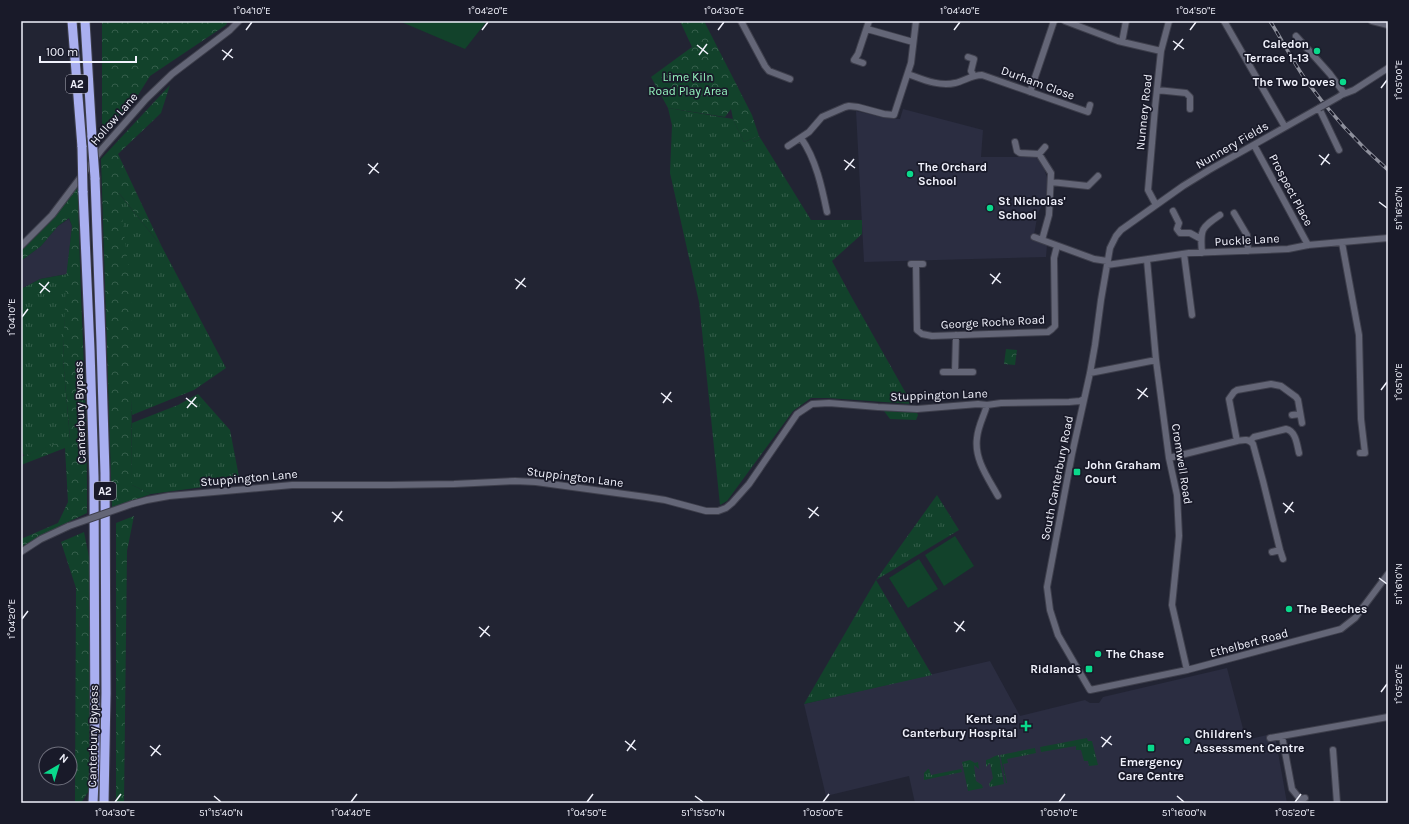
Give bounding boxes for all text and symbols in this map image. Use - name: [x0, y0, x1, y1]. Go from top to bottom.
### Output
- text: 1°04'10"E: [233, 5, 271, 17]
- text: 1°04'20"E: [468, 5, 508, 17]
- text: 1°04'30"E: [704, 5, 744, 17]
- text: 1°04'40"E: [940, 5, 980, 17]
- text: 1°04'50"E: [1176, 5, 1216, 17]
- place label: Caledon Terrace 1-13: [1245, 37, 1309, 65]
- scale bar: [40, 38, 136, 64]
- text: 100 m: [46, 45, 78, 59]
- marker: Caledon Terrace 1-13: [1312, 46, 1322, 56]
- text: 1°05'00"E: [1393, 60, 1405, 100]
- street label: Durham Close: [999, 63, 1077, 103]
- park label: Lime Kiln Road Play Area: [648, 70, 728, 98]
- street label: Nunnery Road: [1133, 73, 1155, 151]
- road number: A2: [66, 75, 88, 93]
- place label: The Two Doves: [1253, 75, 1335, 89]
- marker: The Two Doves: [1338, 77, 1348, 87]
- street label: Hollow Lane: [87, 90, 141, 148]
- street label: Nunnery Fields: [1193, 119, 1271, 171]
- street label: Prospect Place: [1266, 152, 1316, 228]
- place label: The Orchard School: [918, 160, 987, 188]
- marker: The Orchard School: [905, 169, 915, 179]
- text: 51°16'20"N: [1393, 186, 1405, 230]
- place label: St Nicholas' School: [998, 194, 1066, 222]
- marker: St Nicholas' School: [985, 203, 995, 213]
- street label: Puckle Lane: [1214, 231, 1280, 249]
- text: 1°04'10"E: [6, 298, 18, 336]
- street label: George Roche Road: [941, 312, 1045, 332]
- street label: Canterbury Bypass: [71, 360, 89, 464]
- text: 1°05'10"E: [1393, 363, 1405, 401]
- street label: Stuppington Lane: [890, 386, 988, 404]
- street label: South Canterbury Road: [1038, 414, 1076, 542]
- street label: Cromwell Road: [1169, 423, 1195, 505]
- place label: John Graham Court: [1085, 458, 1161, 486]
- street label: Stuppington Lane: [526, 464, 624, 490]
- street label: Stuppington Lane: [200, 467, 298, 489]
- marker: John Graham Court: [1072, 467, 1082, 477]
- road number: A2: [94, 482, 116, 500]
- text: 51°16'10"N: [1393, 563, 1405, 605]
- text: 1°04'20"E: [6, 599, 18, 639]
- place label: The Beeches: [1297, 602, 1367, 616]
- marker: The Beeches: [1284, 604, 1294, 614]
- street label: Ethelbert Road: [1208, 626, 1290, 660]
- place label: The Chase: [1106, 647, 1164, 661]
- marker: The Chase: [1093, 649, 1103, 659]
- place label: Ridlands: [1030, 662, 1081, 676]
- marker: Ridlands: [1084, 664, 1094, 674]
- text: 1°05'20"E: [1393, 664, 1405, 704]
- street label: Canterbury Bypass: [85, 685, 101, 787]
- place label: Kent and Canterbury Hospital: [902, 712, 1017, 740]
- marker: Kent and Canterbury Hospital: [1020, 720, 1032, 732]
- place label: Children's Assessment Centre: [1195, 727, 1304, 755]
- marker: Children's Assessment Centre: [1182, 736, 1192, 746]
- marker: Emergency Care Centre: [1146, 743, 1156, 753]
- north arrow: [38, 746, 78, 786]
- text: N: [57, 751, 71, 766]
- place label: Emergency Care Centre: [1118, 755, 1184, 783]
- text: 1°04'30"E: [95, 807, 135, 819]
- text: 51°15'40"N: [199, 807, 243, 819]
- text: 1°04'40"E: [331, 807, 371, 819]
- text: 1°04'50"E: [567, 807, 607, 819]
- text: 51°15'50"N: [681, 807, 725, 819]
- text: 1°05'00"E: [803, 807, 843, 819]
- text: 1°05'10"E: [1040, 807, 1078, 819]
- text: 51°16'00"N: [1162, 807, 1206, 819]
- text: 1°05'20"E: [1275, 807, 1315, 819]

